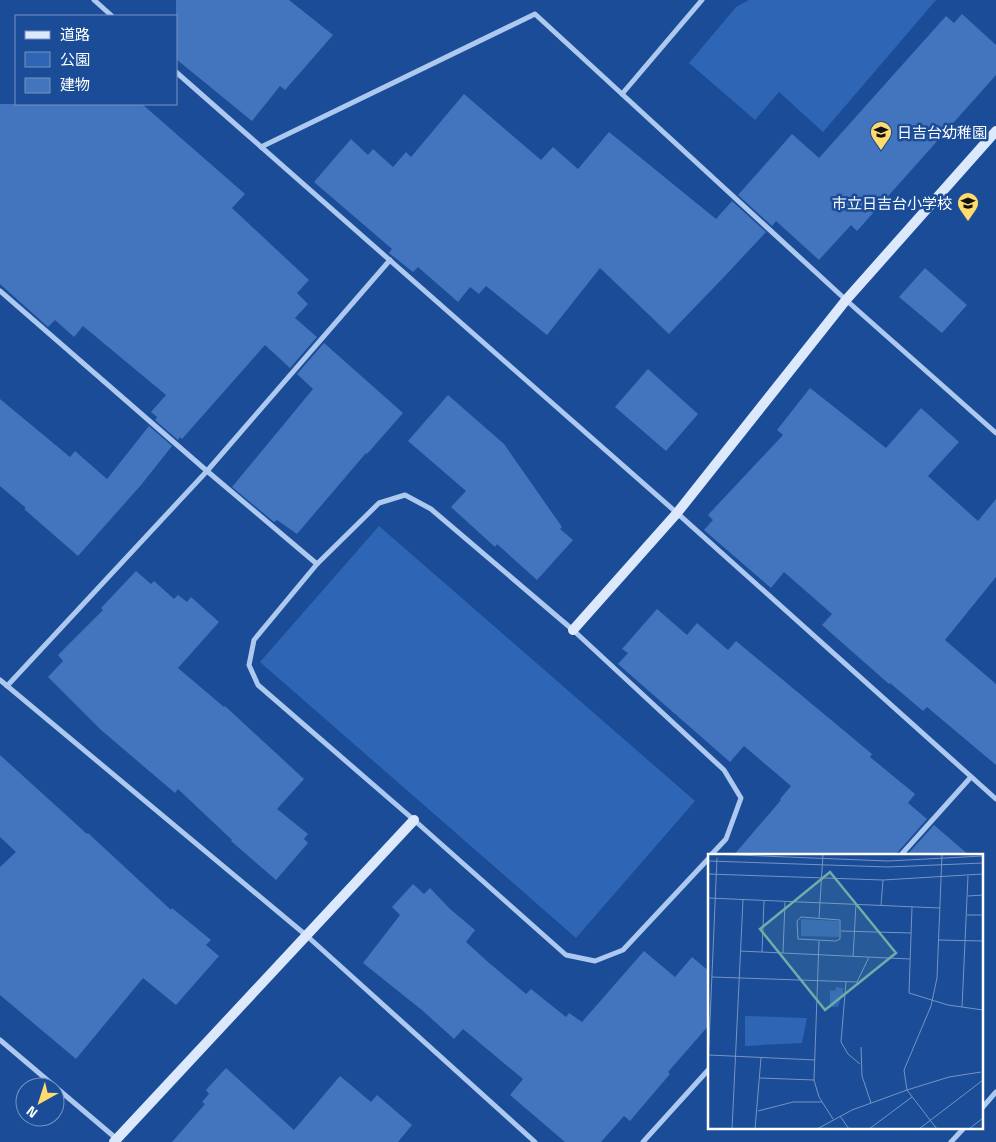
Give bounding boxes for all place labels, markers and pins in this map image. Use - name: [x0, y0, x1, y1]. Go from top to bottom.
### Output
- school or university icon: 日吉台幼稚園: [869, 120, 893, 151]
- place label: 日吉台幼稚園: [897, 121, 987, 144]
- school or university icon: 市立日吉台小学校: [956, 191, 980, 222]
- place label: 市立日吉台小学校: [832, 192, 952, 215]

